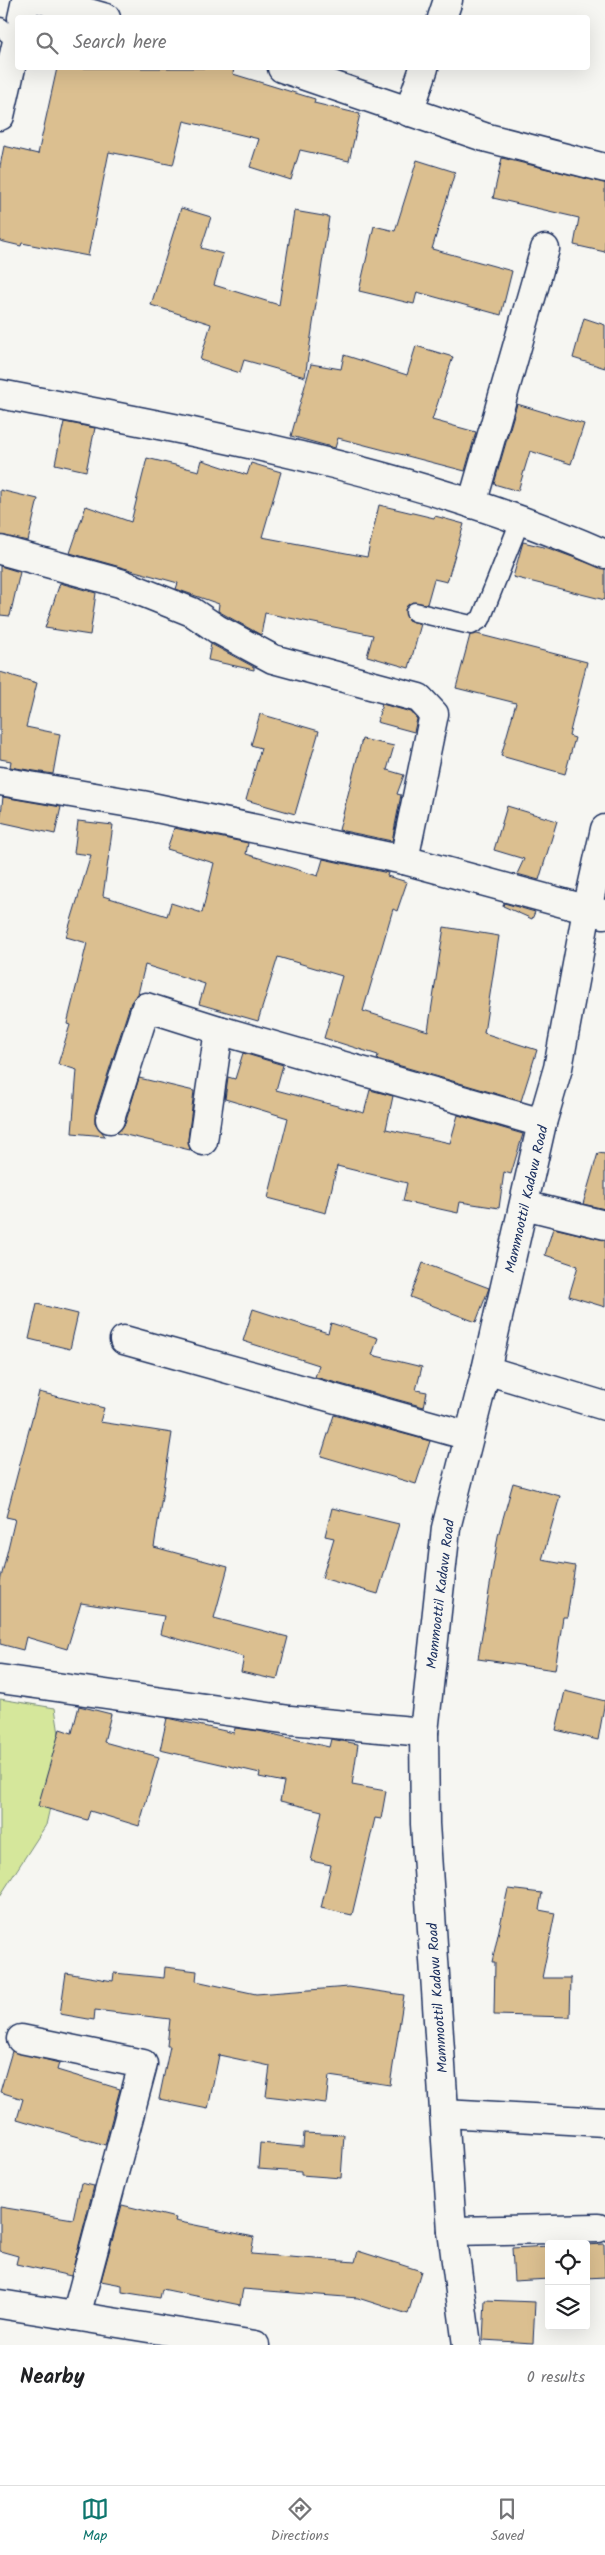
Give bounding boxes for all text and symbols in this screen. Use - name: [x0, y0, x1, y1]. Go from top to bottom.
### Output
- search box: [15, 15, 590, 70]
- text: Search here: [73, 28, 167, 58]
- icon: search: [33, 29, 61, 57]
- street label: Mammoottil Kadavu Road: [499, 1122, 555, 1275]
- street label: Mammoottil Kadavu Road: [421, 1517, 461, 1670]
- street label: Mammoottil Kadavu Road: [422, 1921, 454, 2074]
- map controls: [545, 2240, 590, 2330]
- button: locate: [545, 2240, 590, 2285]
- button: layers: [545, 2285, 590, 2330]
- text: Nearby: [20, 2361, 85, 2394]
- text: 0 results: [527, 2365, 585, 2390]
- tab: Map: [81, 2495, 109, 2547]
- tab: Directions: [271, 2495, 329, 2547]
- tab: Saved: [491, 2495, 524, 2547]

